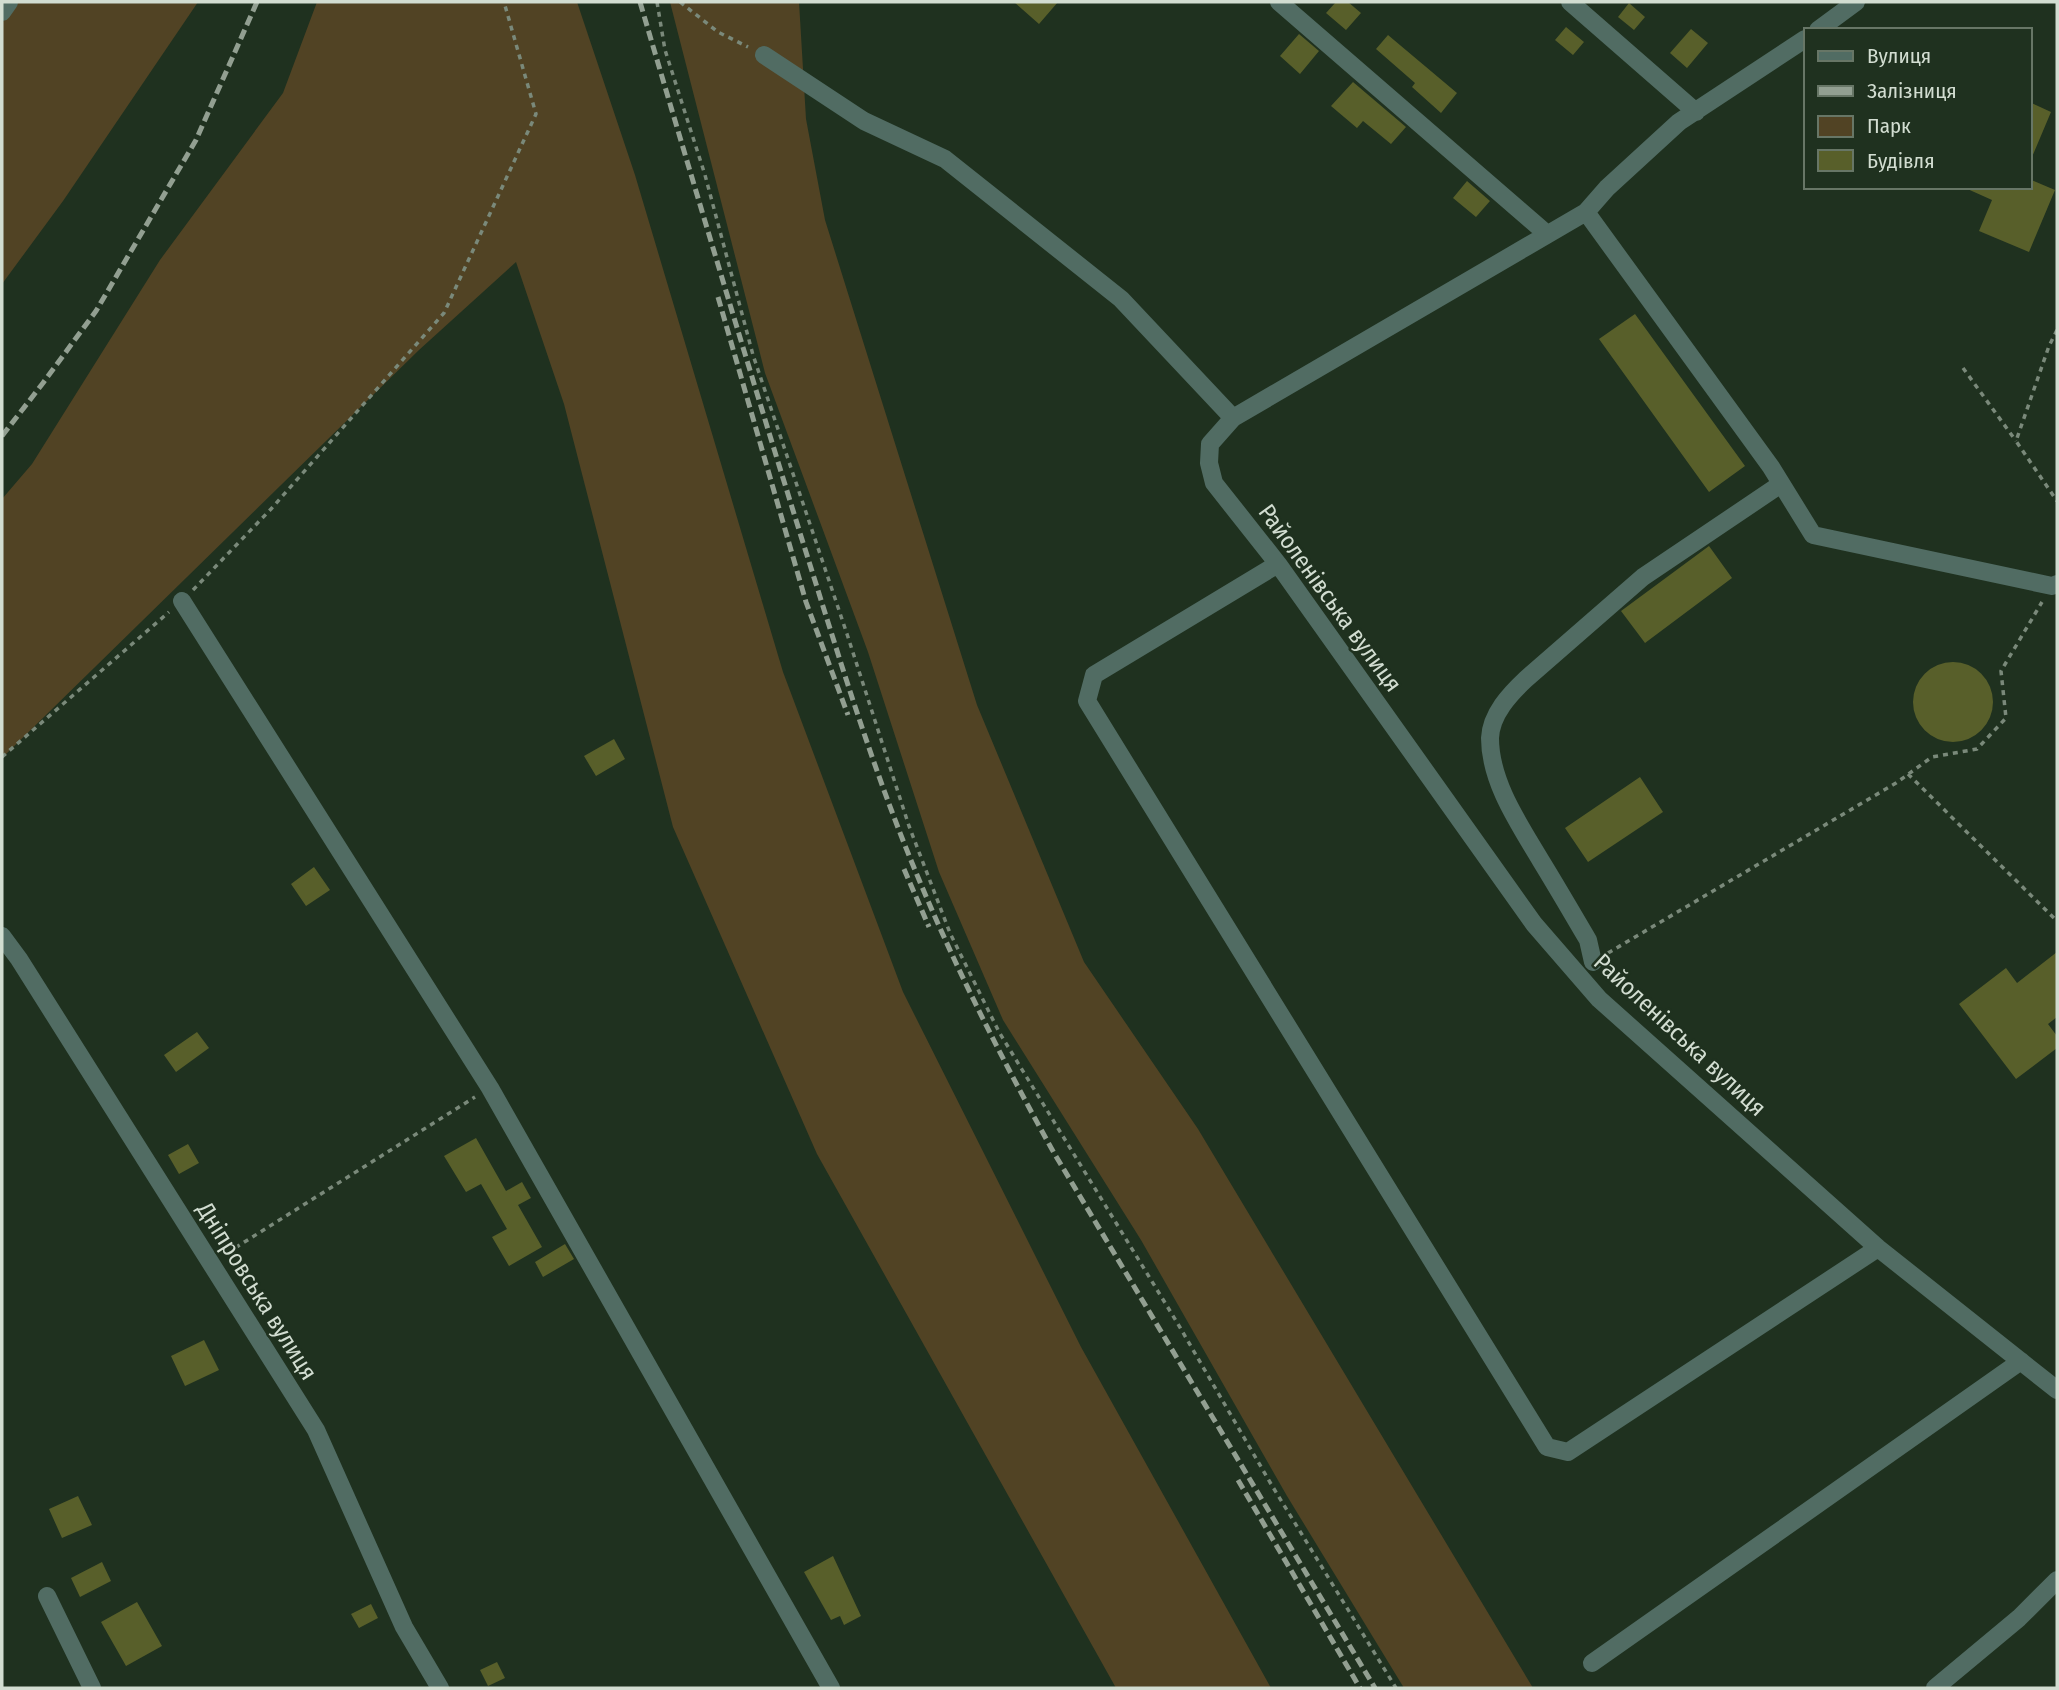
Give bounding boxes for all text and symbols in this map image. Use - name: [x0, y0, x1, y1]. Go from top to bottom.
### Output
- legend: [1804, 28, 2031, 189]
- text: Вулиця: [1867, 43, 1931, 69]
- text: Залізниця: [1867, 78, 1957, 104]
- text: Парк: [1867, 113, 1911, 139]
- text: Будівля: [1867, 148, 1935, 174]
- street label: Райоленівська вулиця: [1253, 499, 1407, 697]
- street label: Райоленівська вулиця: [1588, 948, 1772, 1122]
- street label: Дніпровська вулиця: [191, 1196, 323, 1385]

